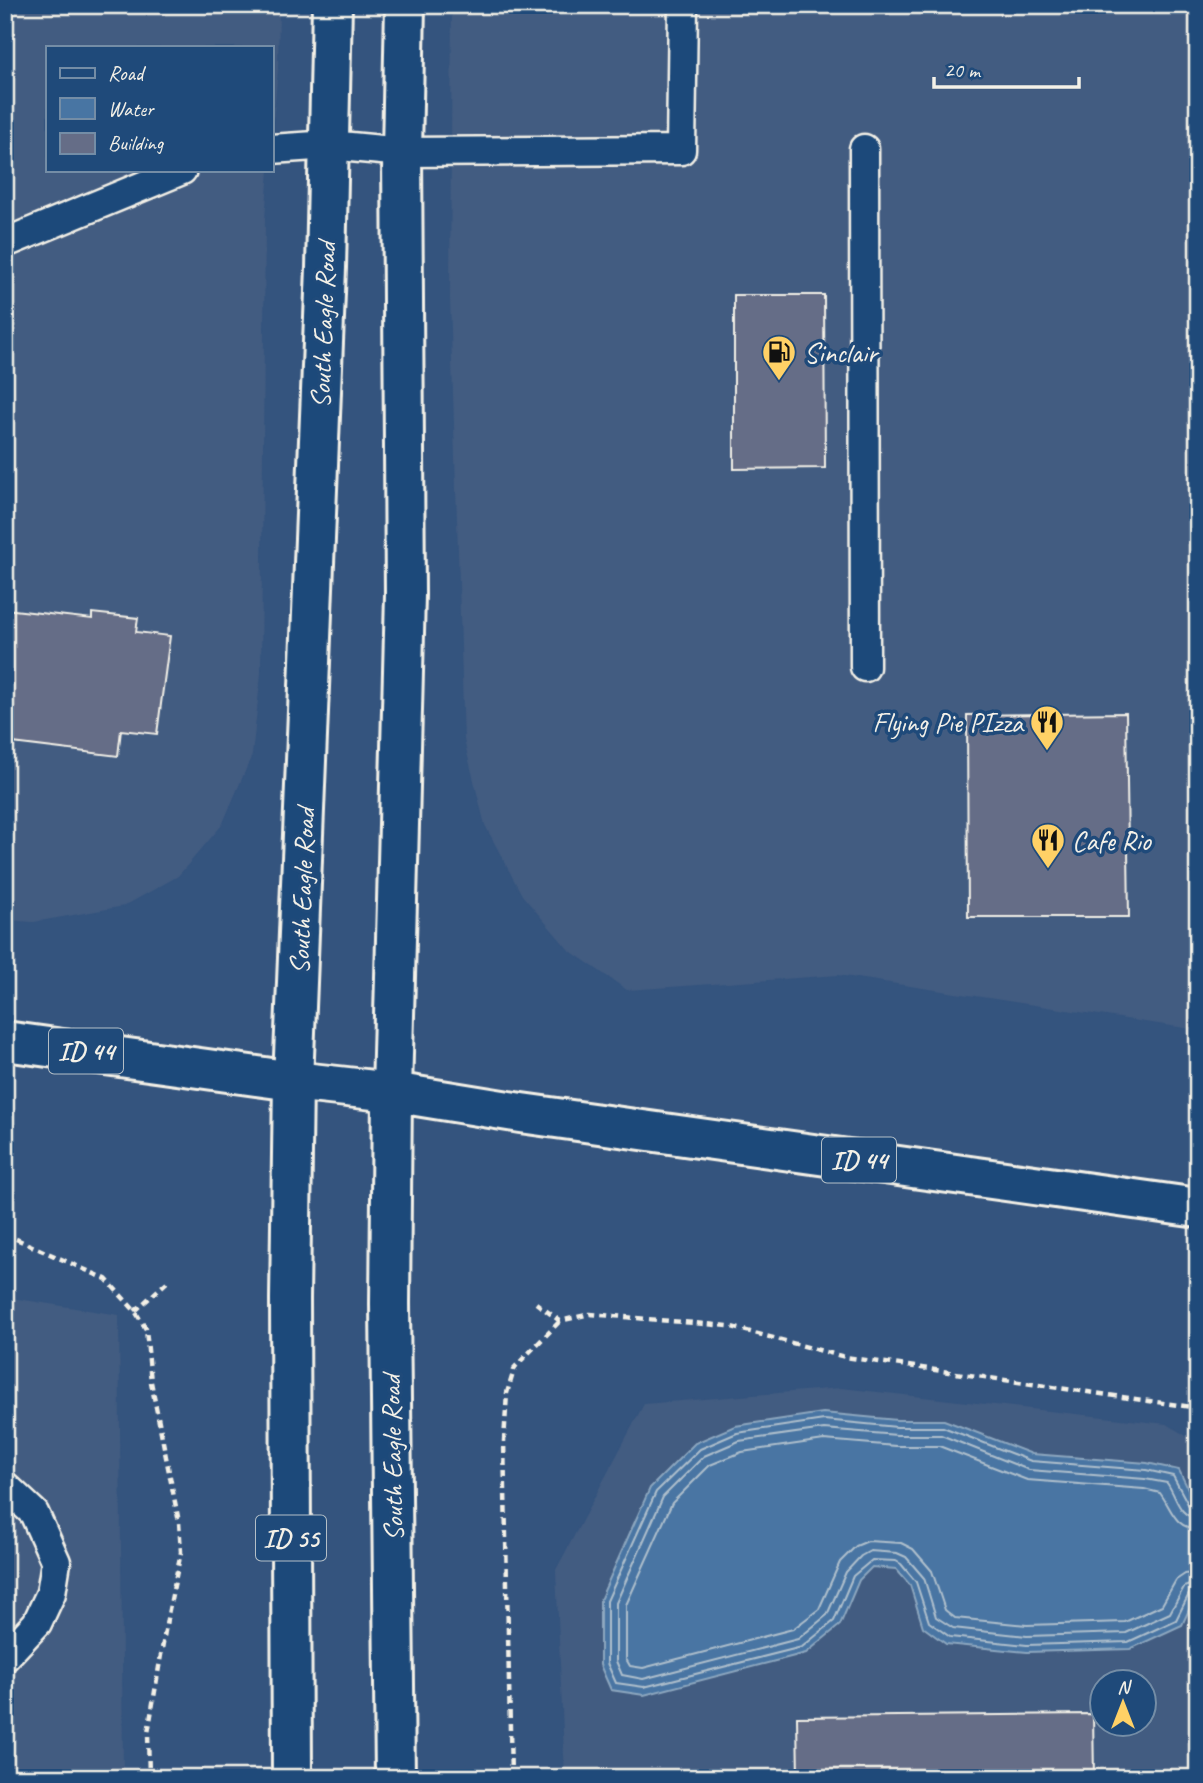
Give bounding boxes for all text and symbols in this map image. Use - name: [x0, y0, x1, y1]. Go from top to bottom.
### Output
- legend: [46, 46, 273, 172]
- scale bar: [934, 46, 1079, 90]
- text: 20 m: [944, 57, 982, 83]
- text: Road: [108, 60, 147, 86]
- text: Water: [108, 96, 155, 122]
- text: Building: [108, 130, 165, 156]
- street label: South Eagle Road: [303, 237, 344, 409]
- fuel station icon: Sinclair: [760, 333, 798, 382]
- place label: Sinclair: [804, 335, 880, 370]
- restaurant icon: Flying Pie PIzza: [1028, 703, 1066, 752]
- place label: Flying Pie PIzza: [872, 705, 1025, 740]
- street label: South Eagle Road: [282, 803, 323, 975]
- restaurant icon: Cafe Rio: [1029, 821, 1067, 870]
- place label: Cafe Rio: [1072, 823, 1153, 858]
- road number: ID 44: [49, 1028, 123, 1074]
- road number: ID 44: [822, 1138, 896, 1182]
- street label: South Eagle Road: [373, 1371, 411, 1541]
- road number: ID 55: [256, 1516, 326, 1560]
- north arrow: [1088, 1668, 1158, 1738]
- text: N: [1117, 1675, 1132, 1699]

